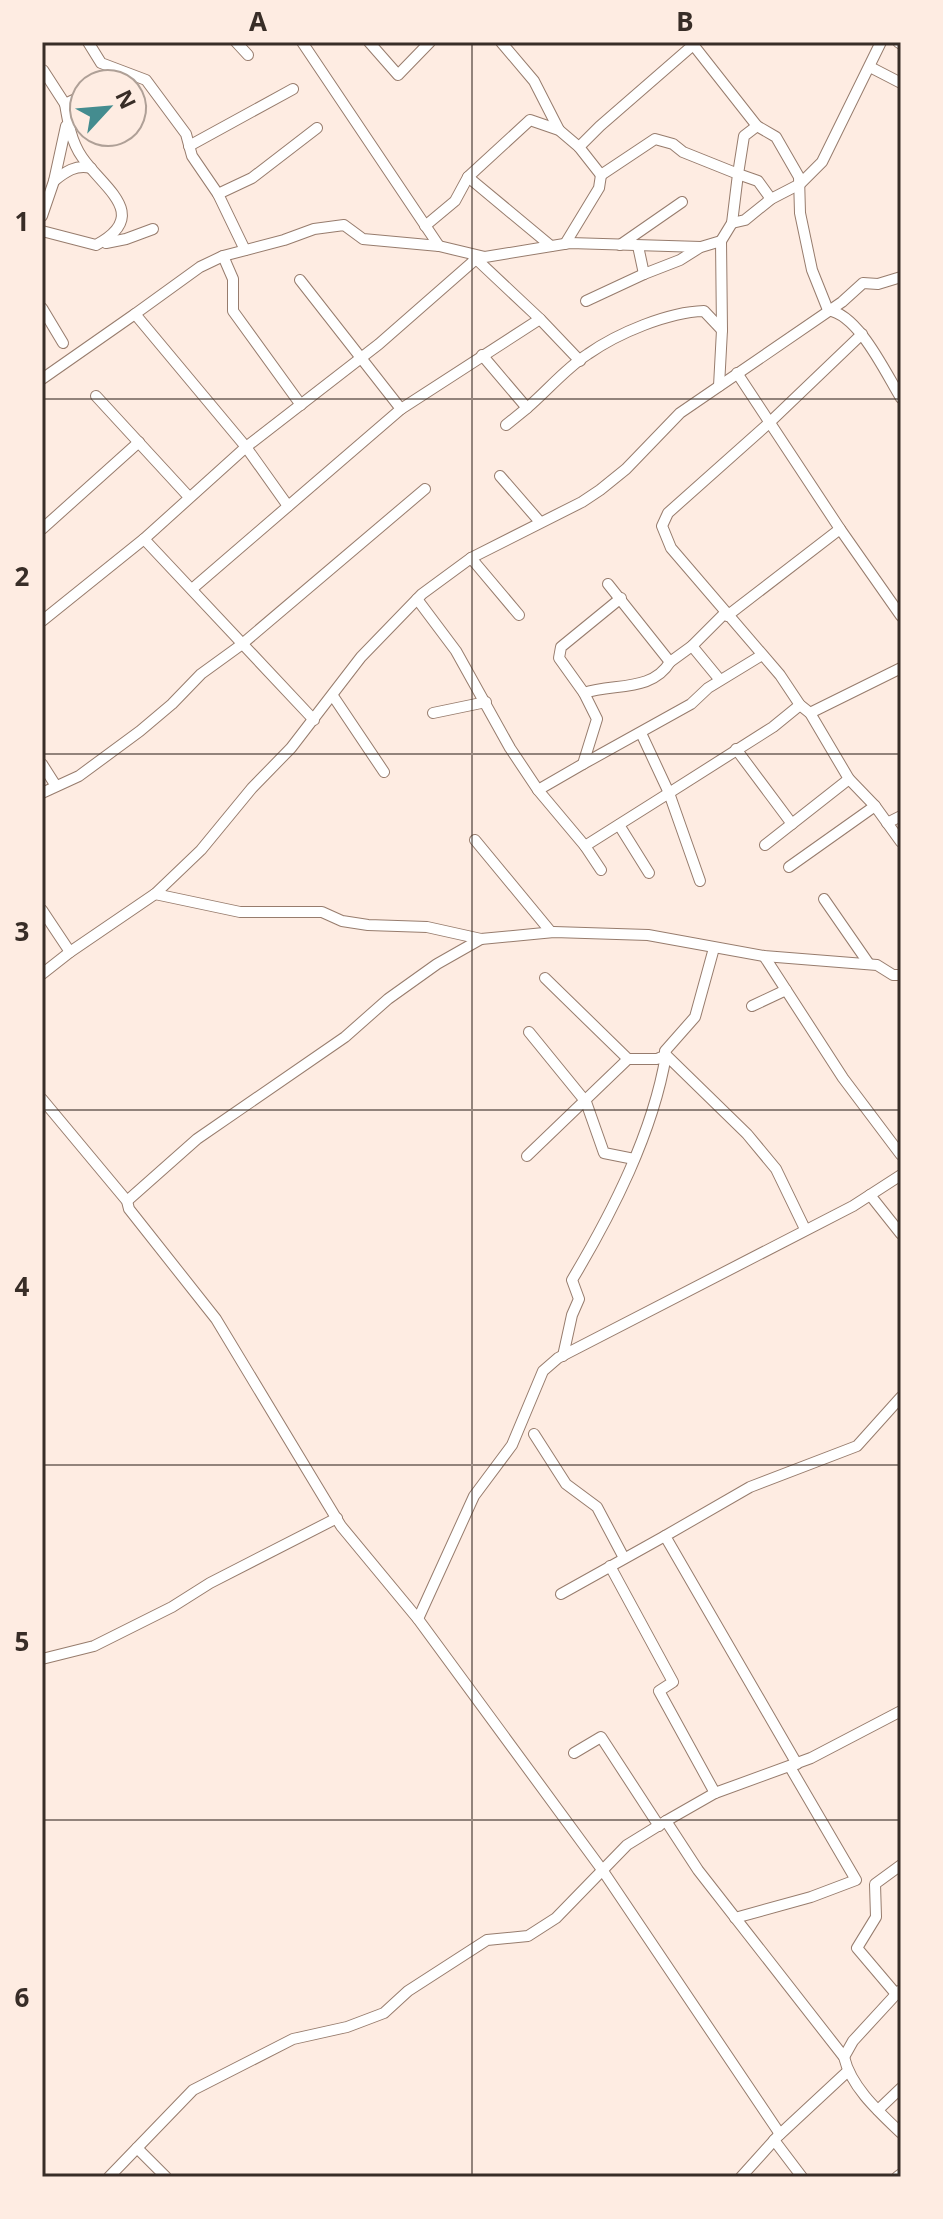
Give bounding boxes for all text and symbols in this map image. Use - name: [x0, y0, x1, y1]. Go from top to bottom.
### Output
- text: A: [249, 3, 267, 39]
- text: B: [676, 3, 694, 39]
- north arrow: [68, 68, 148, 148]
- text: N: [109, 84, 144, 113]
- text: 1: [15, 203, 29, 239]
- text: 2: [15, 558, 30, 594]
- text: 3: [15, 913, 29, 949]
- text: 4: [15, 1268, 30, 1304]
- text: 5: [15, 1623, 29, 1659]
- text: 6: [15, 1979, 30, 2015]

